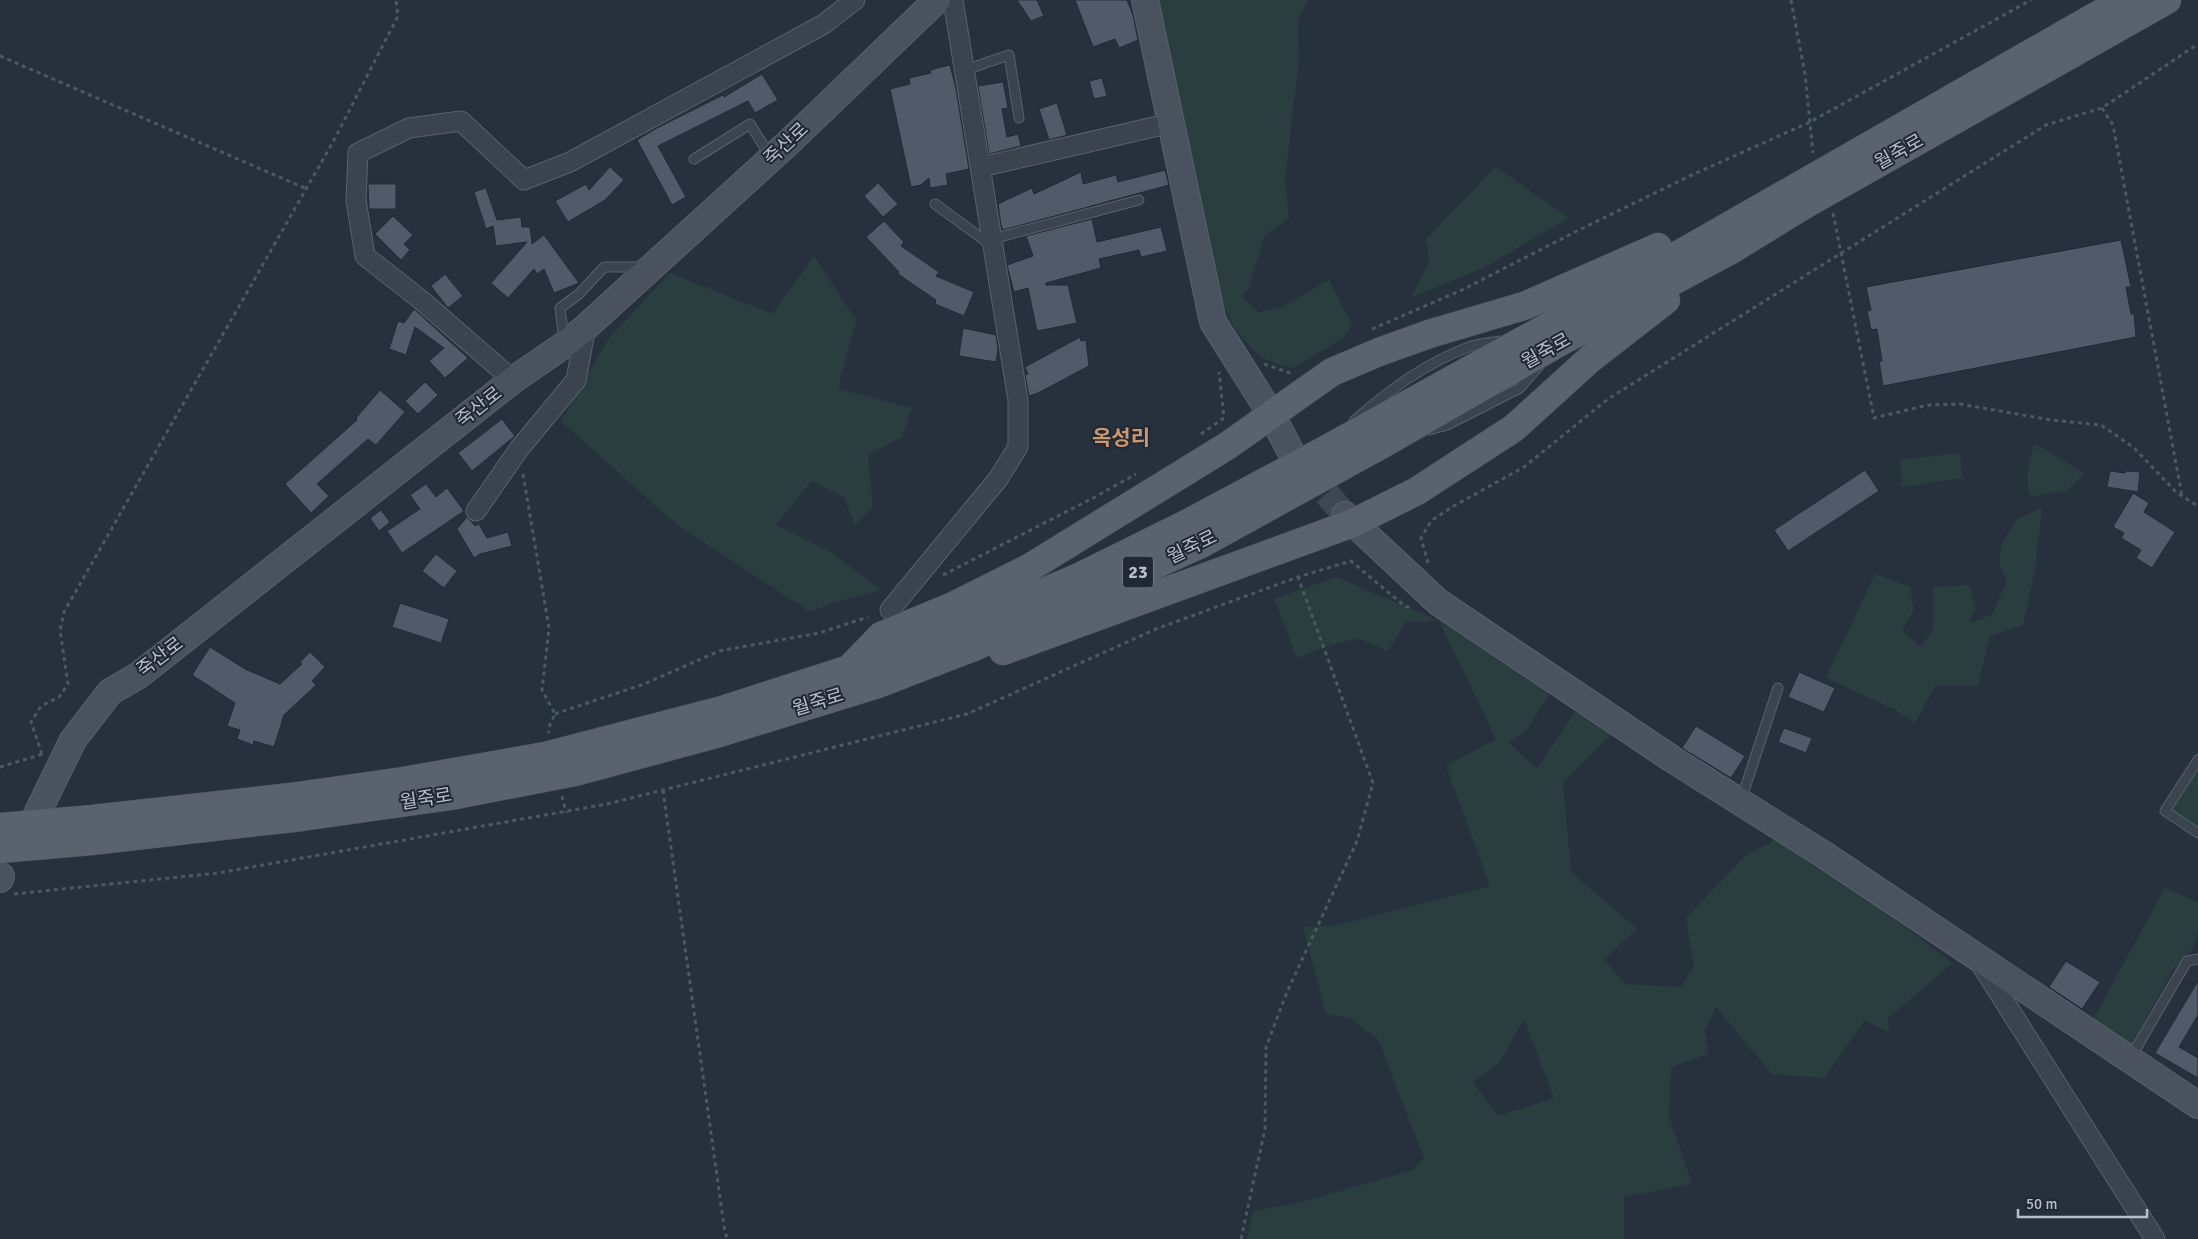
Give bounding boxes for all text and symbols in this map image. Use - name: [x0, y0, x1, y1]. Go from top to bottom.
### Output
- street label: 죽산로: [759, 117, 813, 171]
- street label: 월죽로: [1870, 129, 1928, 175]
- street label: 월죽로: [1517, 328, 1575, 374]
- street label: 죽산로: [451, 381, 507, 433]
- district label: 옥성리: [1092, 425, 1150, 451]
- street label: 월죽로: [1163, 525, 1221, 569]
- road number: 23: [1123, 556, 1153, 588]
- street label: 죽산로: [132, 632, 188, 682]
- street label: 월죽로: [789, 683, 847, 721]
- street label: 월죽로: [398, 783, 454, 815]
- scale bar: [2018, 1186, 2147, 1218]
- text: 50 m: [2026, 1195, 2057, 1213]

